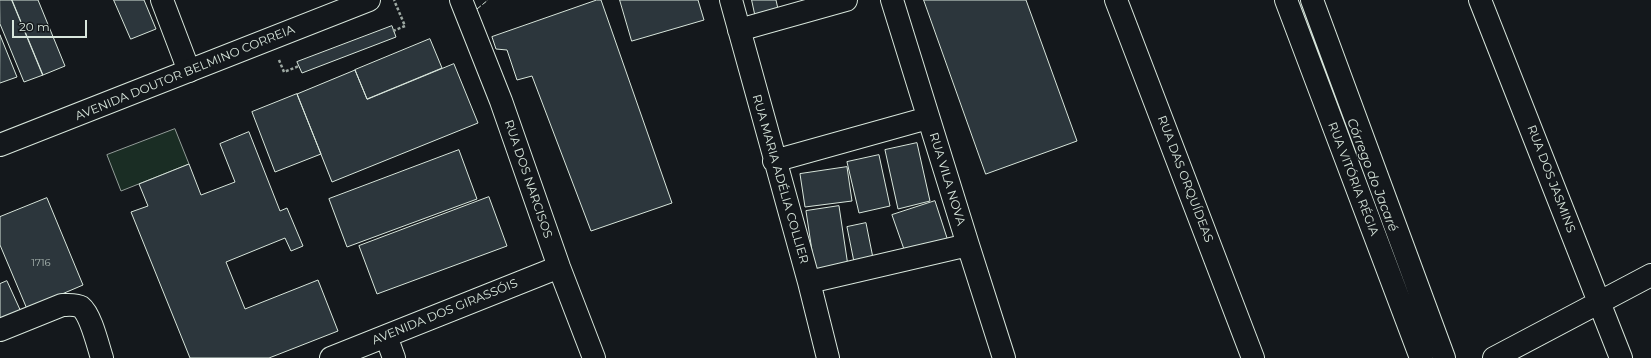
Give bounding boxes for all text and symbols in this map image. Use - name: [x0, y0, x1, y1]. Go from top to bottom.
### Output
- scale bar: [14, 12, 89, 38]
- text: 20 m: [19, 19, 50, 34]
- street label: AVENIDA DOUTOR BELMINO CORREIA: [73, 22, 297, 124]
- street label: RUA MARIA ADÉLIA COLLIER: [749, 93, 811, 265]
- street label: RUA DAS ORQUÍDEAS: [1154, 114, 1216, 244]
- water label: Córrego do Jacaré: [1343, 116, 1401, 234]
- street label: RUA DOS NARCISOS: [501, 118, 555, 240]
- street label: RUA VITÓRIA RÉGIA: [1325, 120, 1381, 238]
- street label: RUA DOS JASMINS: [1524, 123, 1578, 235]
- street label: RUA VILA NOVA: [926, 131, 968, 227]
- house number: 1716: [31, 257, 51, 269]
- street label: AVENIDA DOS GIRASSÓIS: [370, 276, 520, 348]

